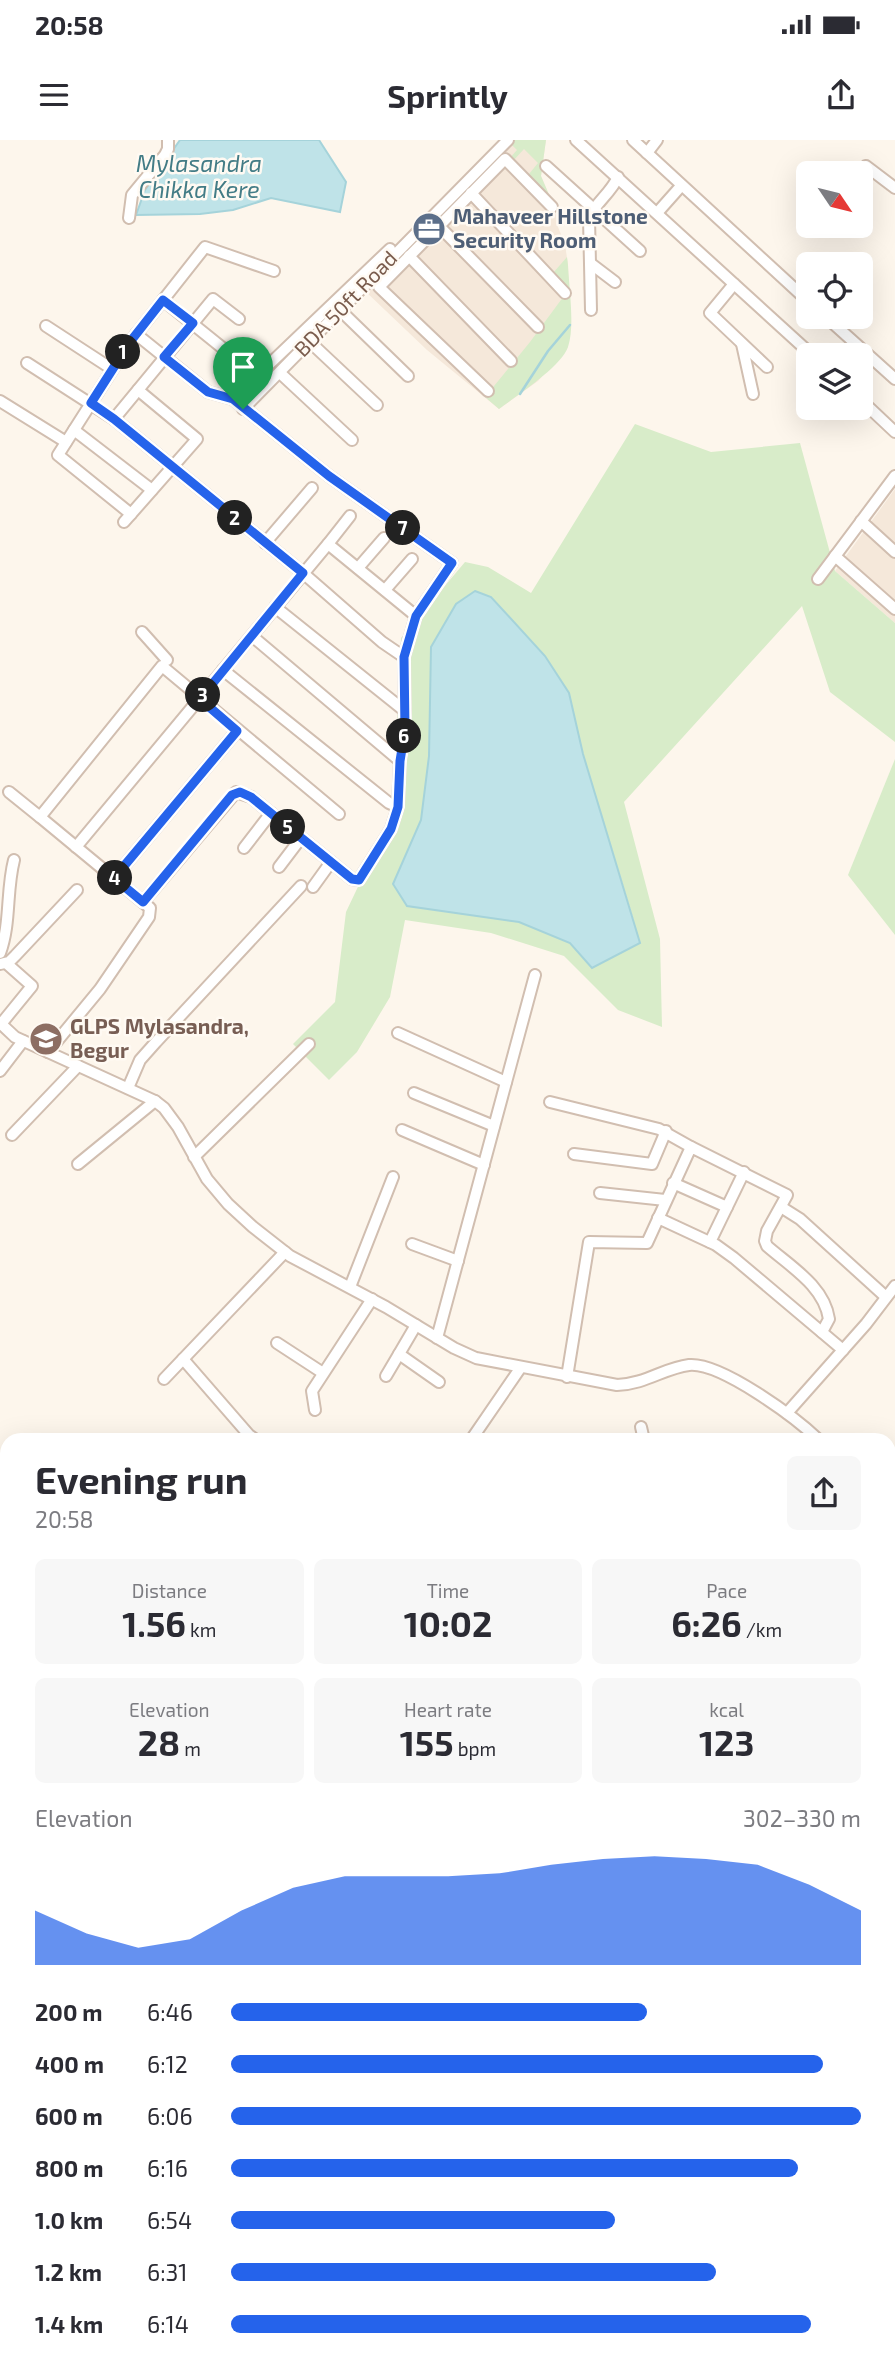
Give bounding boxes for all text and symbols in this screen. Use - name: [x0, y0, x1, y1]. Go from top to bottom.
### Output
- text: 20:58: [35, 9, 104, 40]
- icon: menu: [35, 76, 73, 114]
- text: Sprintly: [387, 76, 508, 114]
- icon: share: [822, 76, 860, 114]
- water label: Mylasandra Chikka Kere: [136, 149, 262, 203]
- north arrow: [796, 161, 873, 238]
- map controls: [796, 161, 873, 420]
- place label: Mahaveer Hillstone Security Room: [453, 203, 648, 253]
- office icon: Mahaveer Hillstone Security Room: [410, 210, 448, 248]
- street label: BDA 50ft Road: [288, 245, 402, 361]
- button: locate: [796, 252, 873, 329]
- pin: 1: [106, 334, 140, 370]
- pin: [213, 337, 273, 409]
- text: 1: [118, 340, 127, 363]
- button: layers: [796, 343, 873, 420]
- icon: arrive: [224, 348, 262, 386]
- pin: 2: [218, 500, 252, 536]
- text: 2: [229, 506, 240, 529]
- pin: 7: [386, 510, 420, 546]
- text: 7: [397, 516, 408, 539]
- pin: 3: [186, 678, 220, 712]
- text: 3: [197, 683, 208, 706]
- pin: 6: [386, 718, 422, 754]
- text: 6: [398, 724, 409, 747]
- pin: 5: [270, 810, 306, 844]
- text: 5: [282, 815, 293, 838]
- pin: 4: [97, 860, 132, 896]
- text: 4: [108, 866, 121, 889]
- place label: GLPS Mylasandra, Begur: [70, 1013, 249, 1062]
- school or university icon: GLPS Mylasandra, Begur: [27, 1020, 65, 1058]
- text: Evening run: [35, 1456, 248, 1502]
- button: share: [787, 1456, 861, 1530]
- text: 20:58: [35, 1505, 94, 1533]
- text: Distance: [132, 1579, 207, 1602]
- text: Time: [427, 1579, 469, 1602]
- text: Pace: [706, 1579, 747, 1602]
- text: 1.56: [122, 1602, 186, 1644]
- text: 10:02: [404, 1602, 492, 1644]
- text: 6:26: [671, 1602, 742, 1644]
- text: km: [186, 1618, 216, 1641]
- text: /km: [742, 1618, 782, 1641]
- text: Elevation: [129, 1698, 210, 1721]
- text: Heart rate: [404, 1698, 492, 1721]
- text: kcal: [709, 1698, 744, 1721]
- text: 28: [138, 1721, 180, 1763]
- text: 155: [400, 1721, 454, 1763]
- text: 123: [699, 1721, 754, 1763]
- text: m: [180, 1737, 201, 1760]
- text: bpm: [454, 1737, 496, 1760]
- text: Elevation: [35, 1804, 133, 1832]
- text: 302–330 m: [743, 1804, 861, 1832]
- text: 200 m: [35, 1998, 103, 2026]
- text: 6:46: [147, 1998, 193, 2026]
- text: 400 m: [35, 2050, 104, 2078]
- text: 6:12: [147, 2050, 188, 2078]
- text: 600 m: [35, 2102, 103, 2130]
- text: 6:06: [147, 2102, 193, 2130]
- text: 800 m: [35, 2154, 104, 2182]
- text: 6:16: [147, 2154, 188, 2182]
- text: 1.0 km: [35, 2206, 103, 2234]
- text: 6:54: [147, 2206, 192, 2234]
- text: 1.2 km: [35, 2258, 102, 2286]
- text: 6:31: [147, 2258, 188, 2286]
- text: 1.4 km: [35, 2310, 103, 2338]
- text: 6:14: [147, 2310, 189, 2338]

